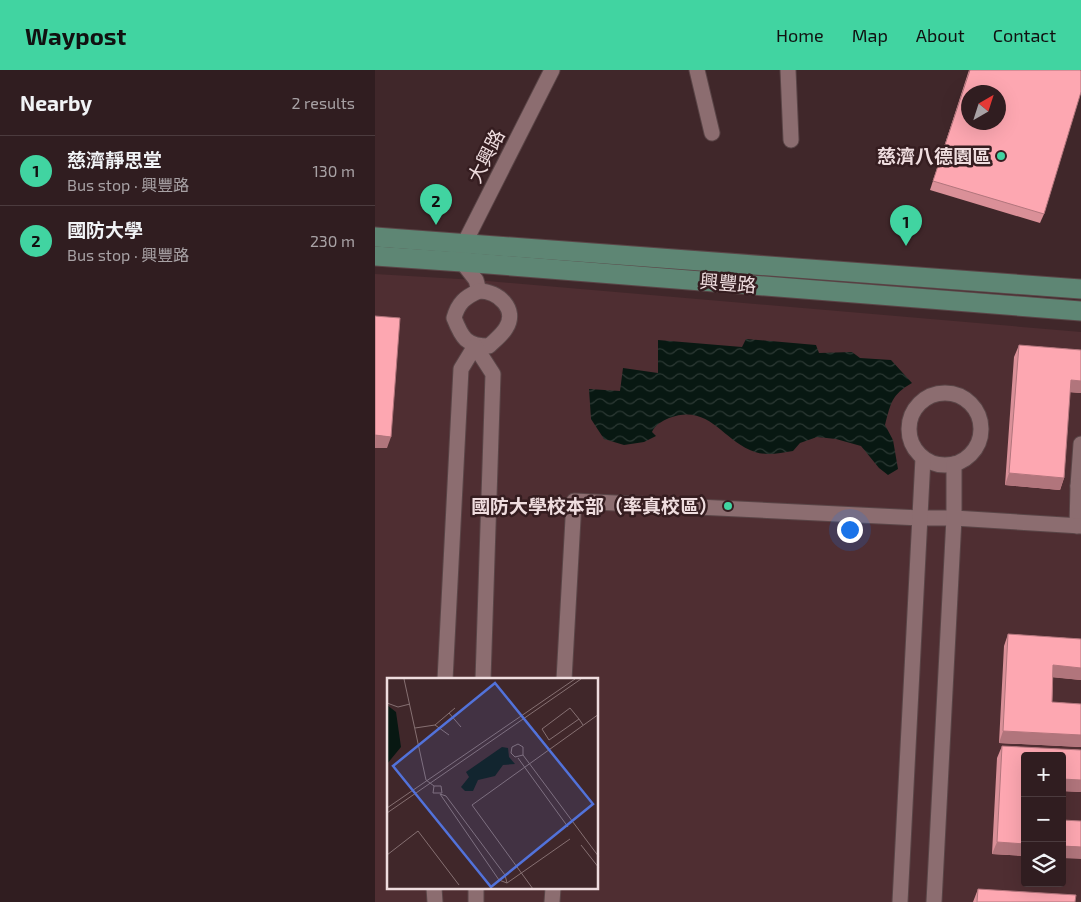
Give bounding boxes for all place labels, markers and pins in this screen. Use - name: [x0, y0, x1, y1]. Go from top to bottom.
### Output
- place label: 慈濟八德園區: [877, 144, 991, 167]
- marker: 慈濟八德園區: [995, 150, 1007, 162]
- pin: 2: [420, 184, 452, 225]
- pin: 1: [890, 205, 922, 246]
- place label: 國防大學校本部（率真校區）: [471, 494, 718, 517]
- marker: 國防大學校本部（率真校區）: [722, 500, 734, 512]

